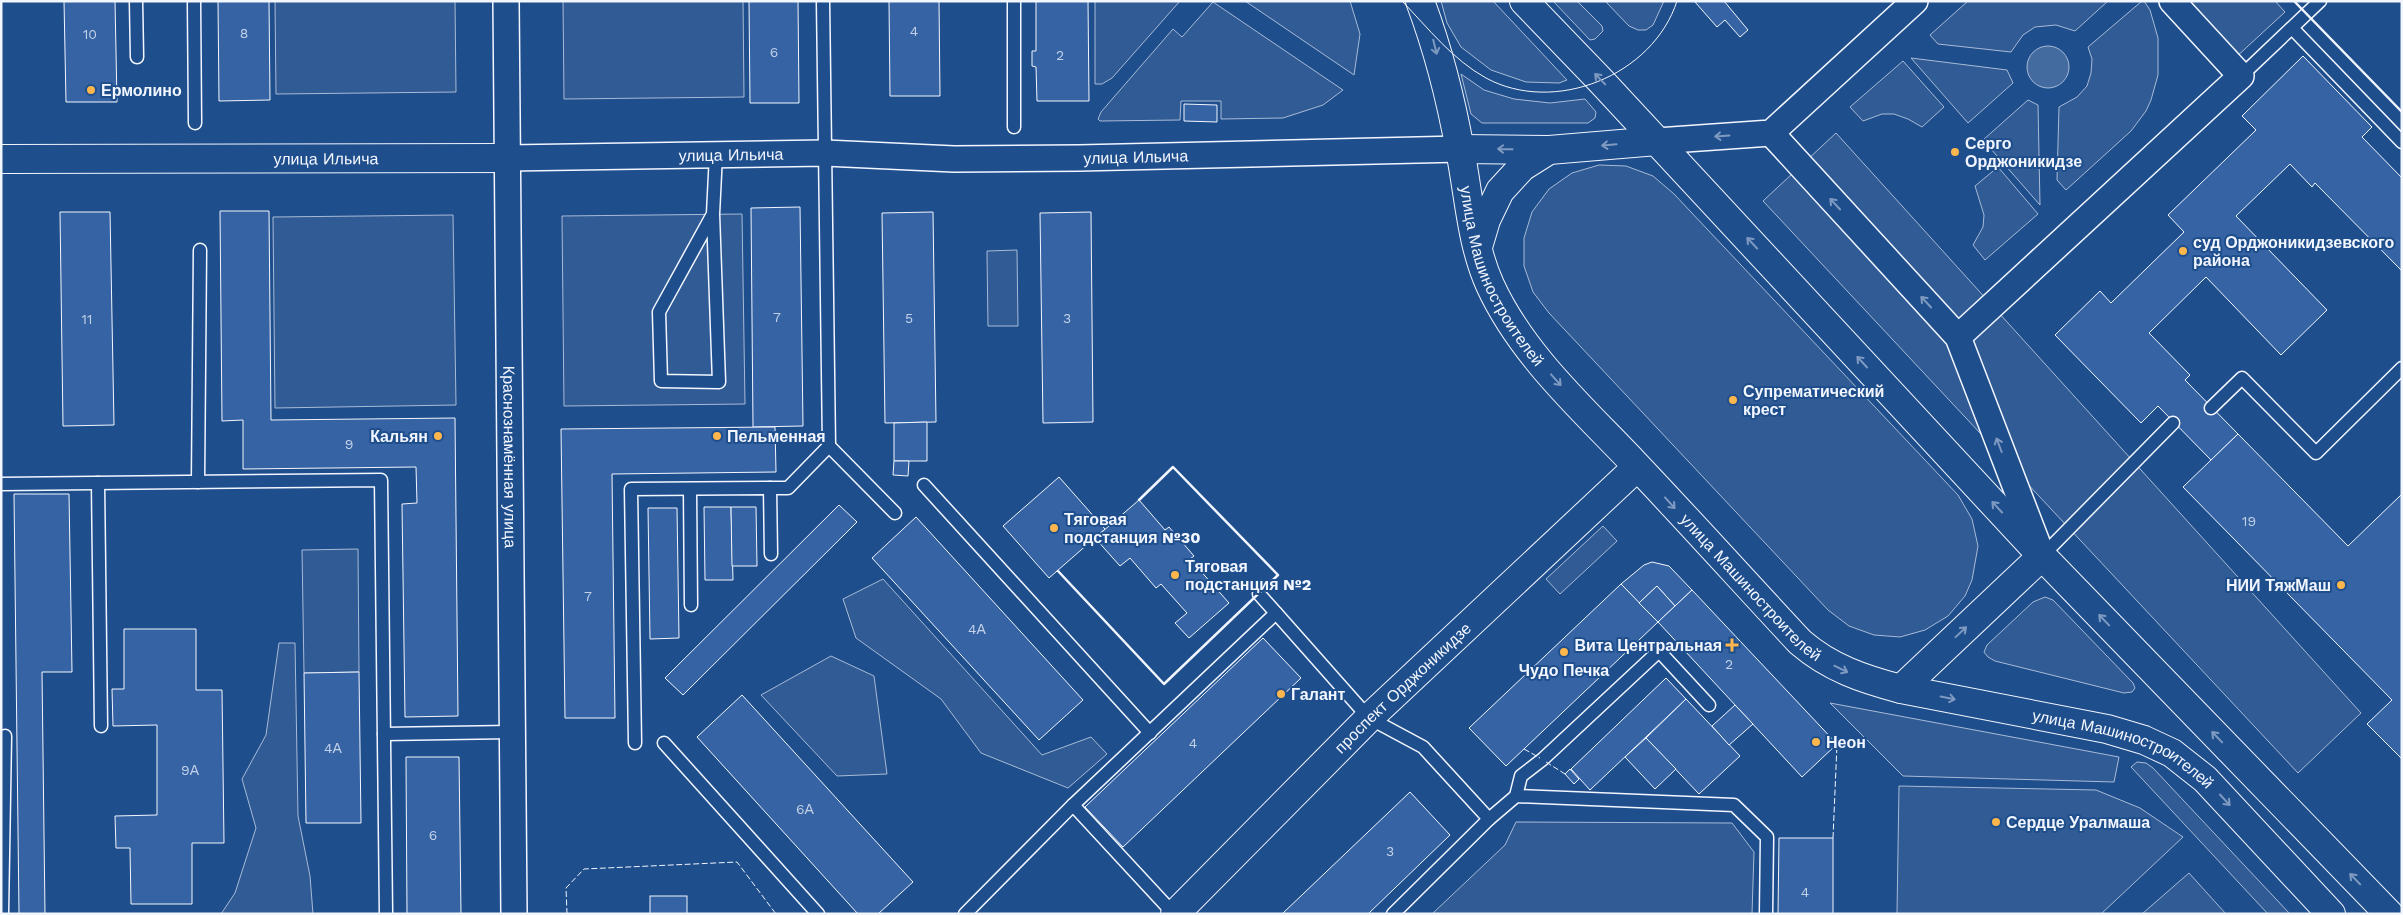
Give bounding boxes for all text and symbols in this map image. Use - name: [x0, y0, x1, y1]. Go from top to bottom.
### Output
- house number: 4: [910, 23, 918, 39]
- house number: 8: [240, 25, 248, 41]
- house number: 10: [83, 26, 97, 42]
- one-way arrow: [1431, 39, 1440, 55]
- house number: 6: [770, 44, 778, 60]
- house number: 2: [1056, 47, 1064, 63]
- one-way arrow: [1594, 73, 1606, 86]
- place label: Ермолино: [101, 81, 182, 100]
- marker: Ермолино: [85, 84, 97, 96]
- one-way arrow: [1714, 132, 1730, 141]
- place label: Серго Орджоникидзе: [1965, 134, 2082, 171]
- one-way arrow: [1601, 140, 1617, 150]
- one-way arrow: [1497, 144, 1513, 154]
- street label: улица Ильича: [678, 145, 784, 165]
- street label: улица Ильича: [1083, 146, 1189, 168]
- marker: Серго Орджоникидзе: [1949, 146, 1961, 158]
- street label: улица Ильича: [274, 149, 379, 168]
- street label: улица Машиностроителей: [1456, 185, 1548, 370]
- one-way arrow: [1829, 198, 1841, 211]
- place label: суд Орджоникидзевского района: [2193, 233, 2395, 270]
- one-way arrow: [1746, 237, 1758, 250]
- marker: суд Орджоникидзевского района: [2177, 245, 2189, 257]
- one-way arrow: [1920, 296, 1932, 309]
- house number: 7: [773, 309, 781, 325]
- house number: 5: [905, 310, 913, 326]
- house number: 3: [1063, 310, 1071, 326]
- house number: 11: [82, 311, 92, 327]
- one-way arrow: [1856, 356, 1868, 369]
- street label: Краснознамённая улица: [499, 366, 520, 548]
- one-way arrow: [1550, 373, 1562, 386]
- place label: Супрематический крест: [1743, 382, 1884, 419]
- marker: Супрематический крест: [1727, 394, 1739, 406]
- place label: Кальян: [370, 427, 428, 446]
- place label: Пельменная: [727, 427, 826, 446]
- marker: Кальян: [432, 430, 444, 442]
- marker: Пельменная: [711, 430, 723, 442]
- house number: 9: [345, 436, 353, 452]
- one-way arrow: [1994, 437, 2003, 452]
- one-way arrow: [1664, 496, 1676, 509]
- one-way arrow: [1991, 501, 2003, 513]
- place label: Тяговая подстанция №30: [1064, 510, 1200, 547]
- street label: улица Машиностроителей: [1676, 510, 1825, 665]
- house number: 19: [2242, 513, 2256, 529]
- marker: Тяговая подстанция №30: [1048, 522, 1060, 534]
- place label: Тяговая подстанция №2: [1185, 557, 1311, 594]
- marker: Тяговая подстанция №2: [1169, 569, 1181, 581]
- place label: НИИ ТяжМаш: [2226, 576, 2331, 595]
- marker: НИИ ТяжМаш: [2335, 579, 2347, 591]
- house number: 7: [584, 588, 592, 604]
- one-way arrow: [2098, 614, 2110, 626]
- street label: проспект Орджоникидзе: [1331, 619, 1475, 757]
- house number: 4А: [968, 621, 987, 637]
- one-way arrow: [1955, 626, 1967, 638]
- place label: Вита Центральная: [1574, 636, 1722, 655]
- marker: Вита Центральная: [1726, 639, 1738, 651]
- marker: Чудо Печка: [1558, 646, 1570, 658]
- house number: 2: [1725, 656, 1733, 672]
- place label: Чудо Печка: [1519, 661, 1609, 680]
- one-way arrow: [1833, 664, 1848, 674]
- place label: Галант: [1291, 685, 1345, 704]
- marker: Галант: [1275, 688, 1287, 700]
- one-way arrow: [1940, 694, 1956, 704]
- street label: улица Машиностроителей: [2031, 706, 2218, 792]
- one-way arrow: [2211, 731, 2223, 743]
- place label: Неон: [1826, 733, 1866, 752]
- house number: 4: [1189, 735, 1197, 751]
- marker: Неон: [1810, 736, 1822, 748]
- house number: 4А: [324, 740, 343, 756]
- house number: 9А: [181, 762, 200, 778]
- one-way arrow: [2219, 794, 2231, 807]
- house number: 6А: [796, 801, 815, 817]
- place label: Сердце Уралмаша: [2006, 813, 2150, 832]
- marker: Сердце Уралмаша: [1990, 816, 2002, 828]
- house number: 6: [429, 827, 437, 843]
- house number: 3: [1386, 843, 1394, 859]
- one-way arrow: [2349, 872, 2361, 885]
- house number: 4: [1801, 884, 1809, 900]

